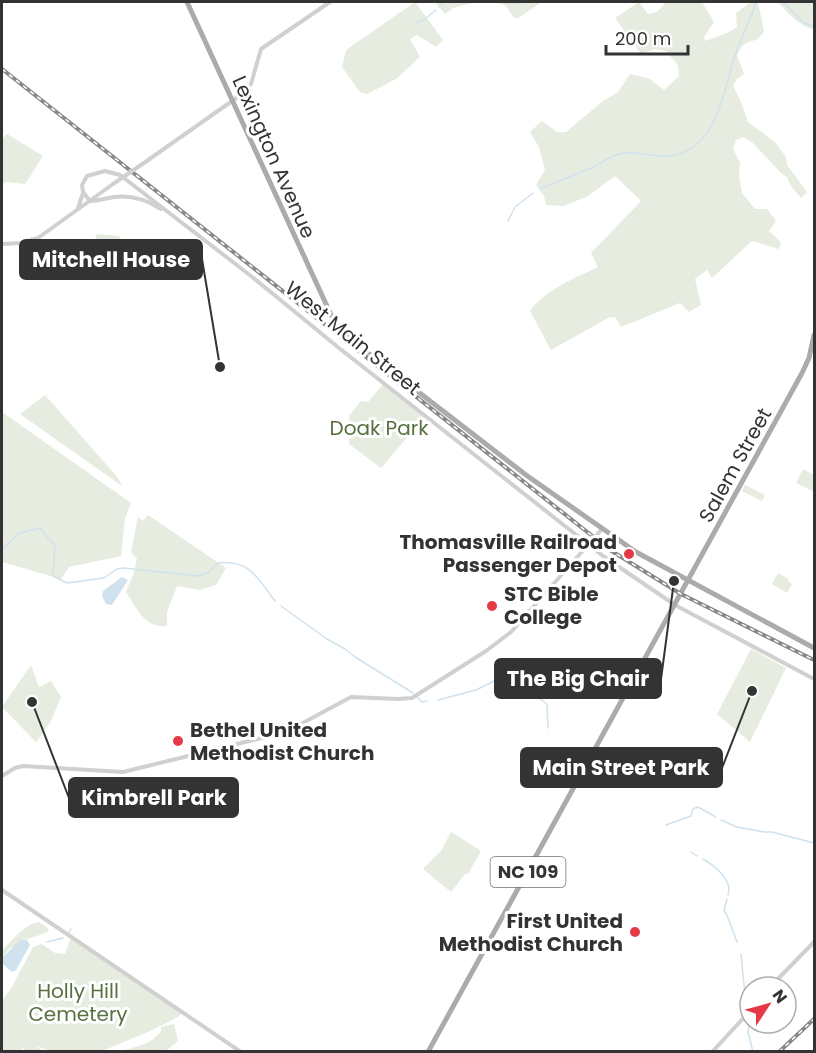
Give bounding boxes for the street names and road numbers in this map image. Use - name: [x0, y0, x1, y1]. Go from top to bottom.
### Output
- street label: Lexington Avenue: [226, 71, 322, 243]
- street label: West Main Street: [279, 274, 427, 402]
- street label: Salem Street: [692, 403, 778, 527]
- road number: NC 109: [490, 857, 566, 887]

